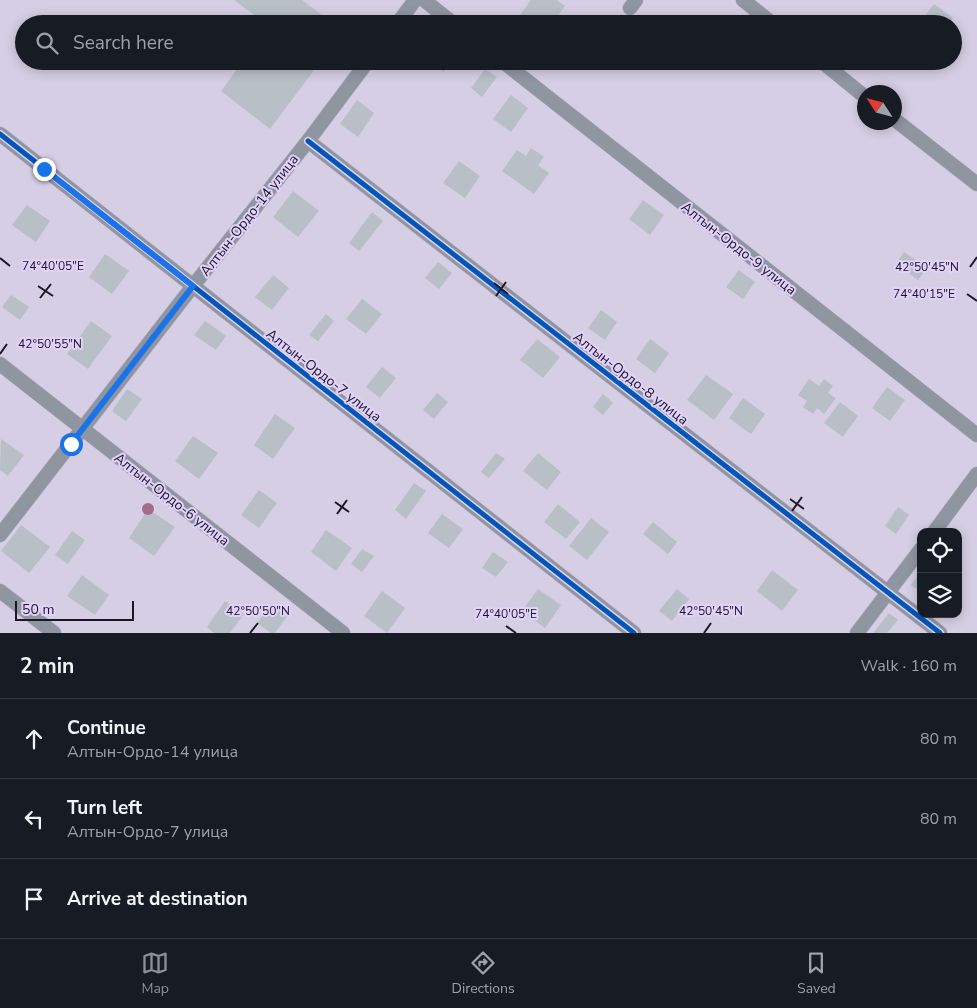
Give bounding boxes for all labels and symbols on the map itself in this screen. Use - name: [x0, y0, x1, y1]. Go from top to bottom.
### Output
- north arrow: [857, 85, 902, 130]
- street label: Алтын-Ордо-14 улица: [196, 150, 303, 280]
- route end: [33, 158, 56, 181]
- street label: Алтын-Ордо-9 улица: [677, 197, 800, 299]
- text: 74°40'05"E: [22, 258, 84, 274]
- text: 42°50'45"N: [895, 259, 959, 275]
- text: 74°40'15"E: [893, 286, 955, 302]
- street label: Алтын-Ордо-7 улица: [262, 324, 385, 426]
- street label: Алтын-Ордо-8 улица: [569, 327, 692, 429]
- text: 42°50'55"N: [18, 336, 82, 352]
- route start: [60, 433, 83, 456]
- street label: Алтын-Ордо-6 улица: [110, 448, 233, 550]
- scale bar: [15, 598, 134, 621]
- text: 42°50'50"N: [226, 603, 290, 619]
- text: 42°50'45"N: [679, 603, 743, 619]
- text: 74°40'05"E: [475, 606, 537, 622]

